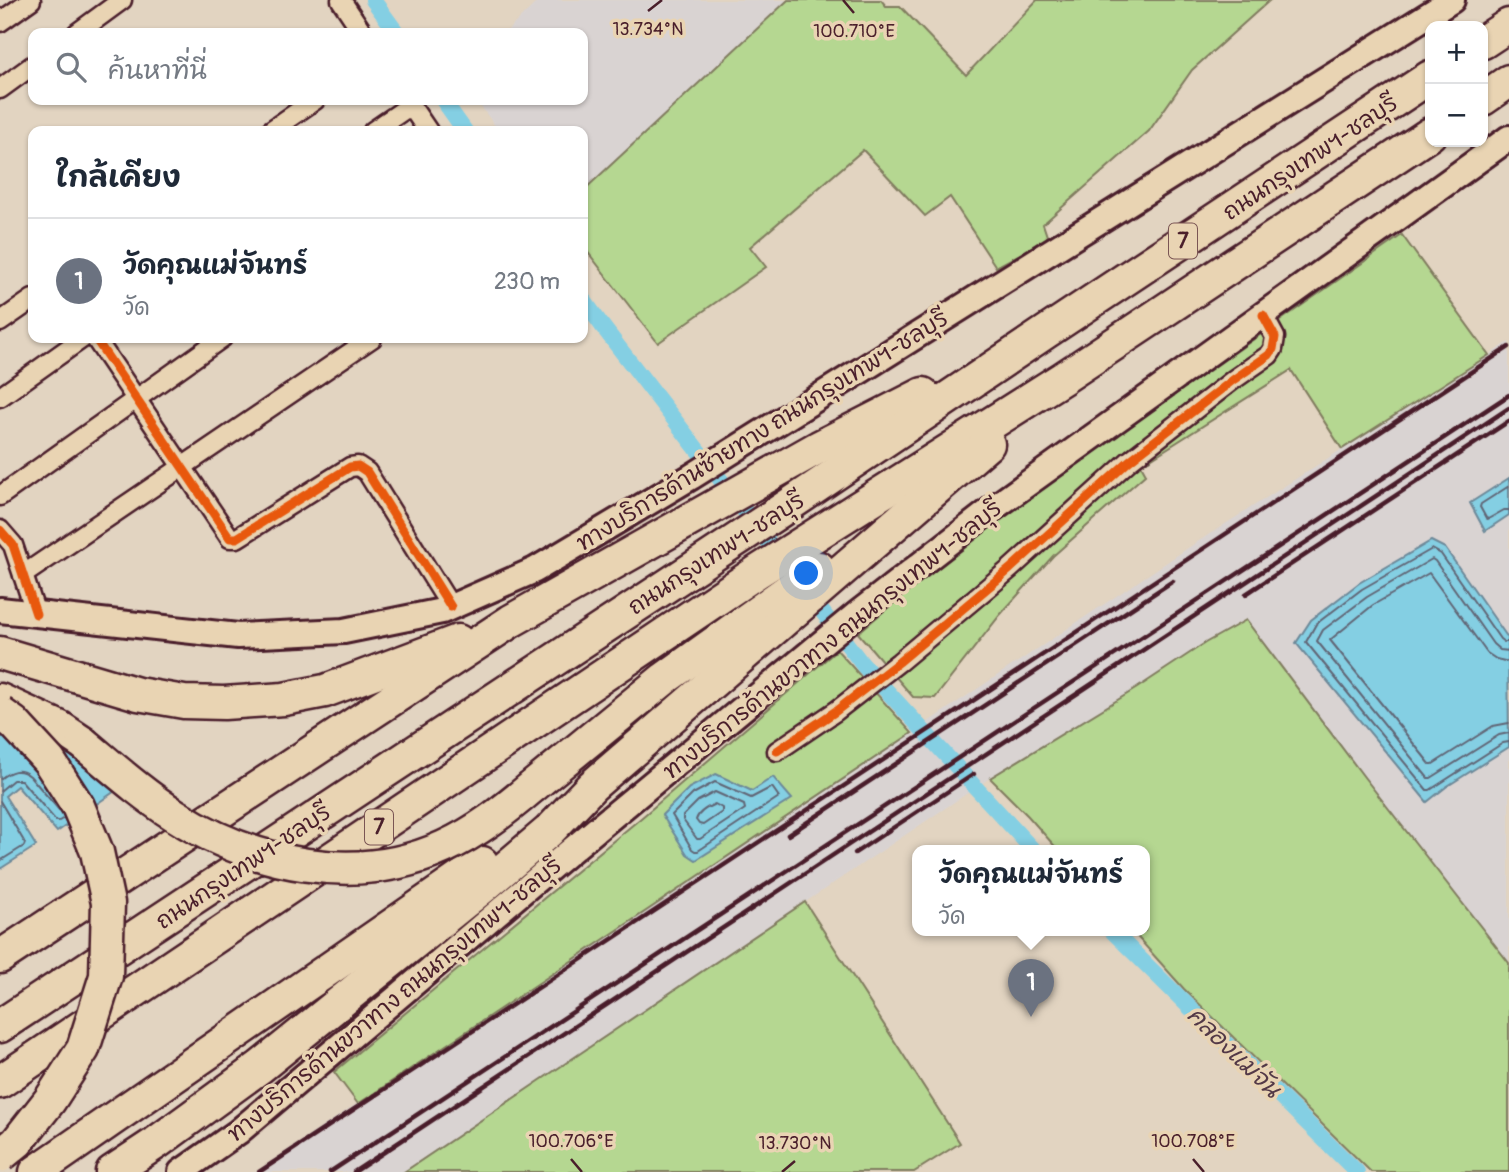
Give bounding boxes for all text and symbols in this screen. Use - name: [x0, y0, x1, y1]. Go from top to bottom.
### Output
- text: 13.734°N: [612, 18, 684, 41]
- text: 100.710°E: [813, 20, 895, 43]
- map controls: [1425, 21, 1488, 147]
- button: +: [1425, 21, 1488, 84]
- search box: [28, 28, 588, 105]
- icon: search: [52, 48, 90, 86]
- text: ค้นหาที่นี่: [108, 55, 207, 87]
- button: −: [1425, 84, 1488, 147]
- street label: ถนนกรุงเทพฯ-ชลบุรี: [1217, 87, 1405, 229]
- text: ใกล้เคียง: [56, 159, 181, 196]
- road number: 7: [1169, 224, 1197, 258]
- text: วัดคุณแม่จันทร์: [123, 250, 307, 282]
- text: 1: [75, 267, 84, 296]
- text: 230 m: [494, 267, 560, 296]
- text: วัด: [123, 293, 150, 322]
- street label: ทางบริการด้านซ้ายทาง ถนนกรุงเทพฯ-ชลบุรี: [571, 303, 953, 557]
- street label: ถนนกรุงเทพฯ-ชลบุรี: [623, 486, 809, 620]
- street label: ทางบริการด้านขวาทาง ถนนกรุงเทพฯ-ชลบุรี: [656, 493, 1010, 788]
- your location: [789, 556, 823, 590]
- street label: ถนนกรุงเทพฯ-ชลบุรี: [150, 796, 338, 938]
- road number: 7: [365, 810, 393, 844]
- popup: [912, 845, 1150, 936]
- street label: ทางบริการด้านขวาทาง ถนนกรุงเทพฯ-ชลบุรี: [220, 850, 570, 1150]
- text: วัดคุณแม่จันทร์: [939, 859, 1123, 891]
- text: วัด: [939, 902, 966, 931]
- pin: 1: [1008, 959, 1054, 1017]
- water label: คลองแม่จัน: [1181, 1000, 1288, 1105]
- text: 100.706°E: [528, 1130, 614, 1153]
- text: 100.708°E: [1151, 1130, 1235, 1153]
- text: 13.730°N: [759, 1132, 831, 1155]

